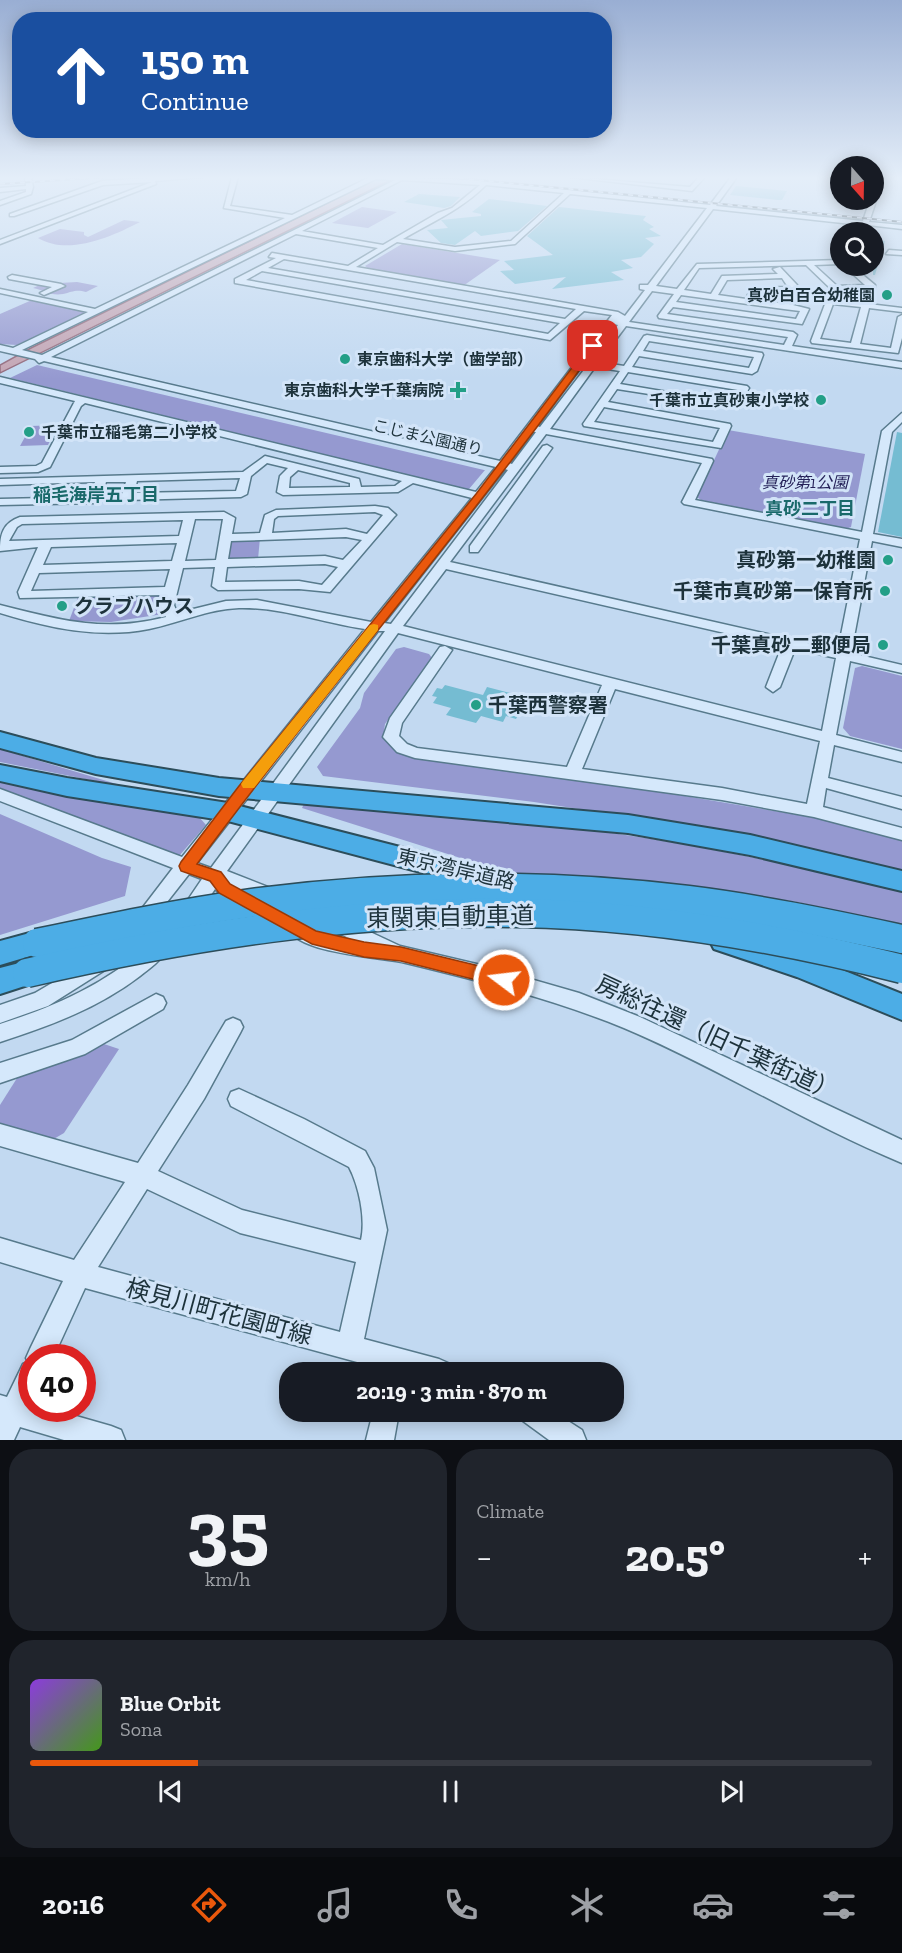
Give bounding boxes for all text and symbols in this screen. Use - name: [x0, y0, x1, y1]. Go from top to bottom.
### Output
- text: 150 m: [141, 34, 249, 85]
- icon: ahead: [42, 36, 120, 114]
- text: Continue: [141, 85, 249, 117]
- north arrow: [830, 156, 884, 210]
- map controls: [830, 156, 884, 276]
- button: search: [830, 222, 884, 276]
- place label: 真砂白百合幼稚園: [747, 286, 875, 305]
- marker: 真砂白百合幼稚園: [880, 288, 894, 302]
- pin: [567, 320, 618, 371]
- icon: arrive: [576, 329, 609, 362]
- place label: 東京歯科大学（歯学部）: [357, 350, 533, 369]
- marker: 東京歯科大学（歯学部）: [338, 352, 352, 366]
- place label: 東京歯科大学千葉病院: [284, 381, 444, 400]
- marker: 東京歯科大学千葉病院: [449, 381, 467, 399]
- place label: 千葉市立真砂東小学校: [649, 391, 809, 410]
- marker: 千葉市立真砂東小学校: [814, 393, 828, 407]
- street label: こじま公園通り: [371, 416, 485, 459]
- place label: 千葉市立稲毛第二小学校: [41, 423, 217, 442]
- marker: 千葉市立稲毛第二小学校: [22, 425, 36, 439]
- park label: 真砂第1公園: [762, 473, 850, 492]
- district label: 稲毛海岸五丁目: [33, 484, 159, 506]
- district label: 真砂二丁目: [765, 498, 855, 520]
- place label: 真砂第一幼稚園: [736, 548, 876, 572]
- marker: 真砂第一幼稚園: [881, 553, 895, 567]
- place label: 千葉市真砂第一保育所: [673, 579, 873, 603]
- marker: 千葉市真砂第一保育所: [878, 584, 892, 598]
- place label: クラブハウス: [74, 594, 194, 618]
- marker: クラブハウス: [55, 599, 69, 613]
- place label: 千葉真砂二郵便局: [711, 633, 871, 657]
- marker: 千葉真砂二郵便局: [876, 638, 890, 652]
- place label: 千葉西警察署: [488, 693, 608, 717]
- marker: 千葉西警察署: [469, 698, 483, 712]
- street label: 東京湾岸道路: [395, 844, 517, 894]
- street label: 東関東自動車道: [366, 901, 534, 932]
- position arrow: [472, 948, 536, 1012]
- street label: 房総往還（旧千葉街道）: [591, 969, 843, 1106]
- street label: 検見川町花園町線: [123, 1273, 316, 1350]
- speed limit sign: 40: [18, 1344, 96, 1422]
- text: 20:19 · 3 min · 870 m: [356, 1378, 547, 1405]
- text: 35: [187, 1481, 269, 1575]
- text: Climate: [477, 1499, 544, 1523]
- text: 20.5°: [625, 1529, 725, 1583]
- text: −: [477, 1537, 492, 1576]
- text: +: [858, 1537, 872, 1576]
- text: km/h: [205, 1567, 251, 1591]
- text: Blue Orbit: [120, 1690, 220, 1717]
- text: Sona: [120, 1717, 162, 1741]
- icon: previous: [154, 1775, 187, 1808]
- icon: pause: [434, 1775, 467, 1808]
- icon: next: [715, 1775, 748, 1808]
- icon: directions: [188, 1884, 230, 1926]
- icon: music: [314, 1884, 356, 1926]
- icon: phone: [440, 1884, 482, 1926]
- icon: climate: [566, 1884, 608, 1926]
- icon: car: [692, 1884, 734, 1926]
- icon: filters: [818, 1884, 860, 1926]
- text: 20:16: [42, 1889, 104, 1921]

